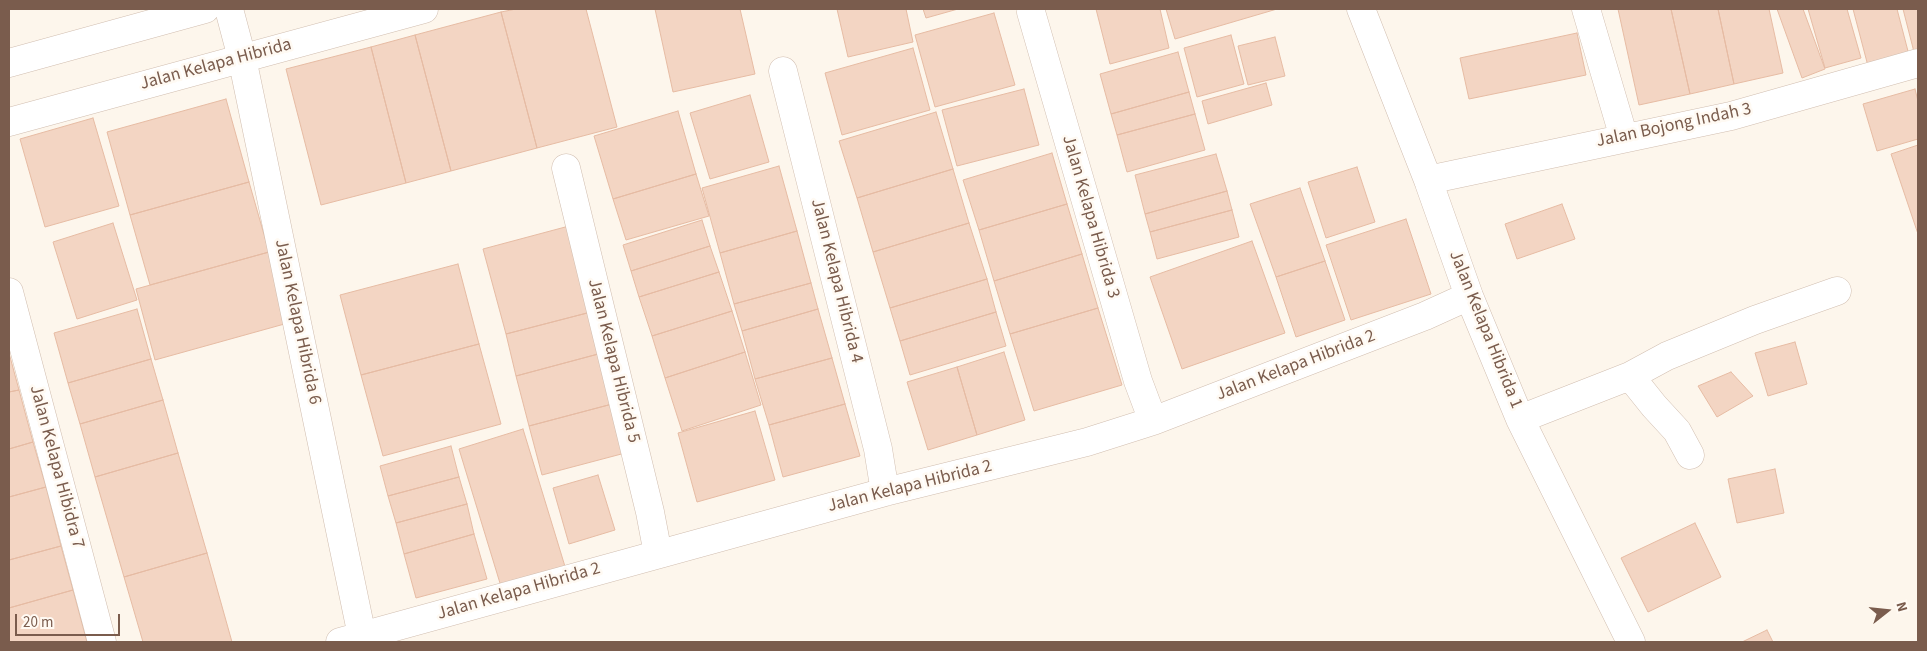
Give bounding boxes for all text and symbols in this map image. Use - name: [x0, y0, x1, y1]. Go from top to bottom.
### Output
- street label: Jalan Kelapa Hibrida: [138, 34, 294, 96]
- street label: Jalan Bojong Indah 3: [1595, 99, 1753, 153]
- street label: Jalan Kelapa Hibrida 3: [1056, 133, 1124, 301]
- street label: Jalan Kelapa Hibrida 4: [805, 197, 867, 365]
- street label: Jalan Kelapa Hibrida 6: [269, 237, 325, 407]
- street label: Jalan Kelapa Hibrida 1: [1443, 248, 1527, 412]
- street label: Jalan Kelapa Hibrida 5: [582, 277, 644, 445]
- street label: Jalan Kelapa Hibrida 2: [1213, 326, 1379, 406]
- street label: Jalan Kelapa Hibidra 7: [24, 383, 88, 551]
- street label: Jalan Kelapa Hibrida 2: [826, 456, 994, 518]
- street label: Jalan Kelapa Hibrida 2: [435, 558, 603, 626]
- north arrow: [1862, 586, 1912, 636]
- text: N: [1891, 600, 1912, 614]
- scale bar: [18, 604, 122, 636]
- text: 20 m: [23, 612, 53, 633]

